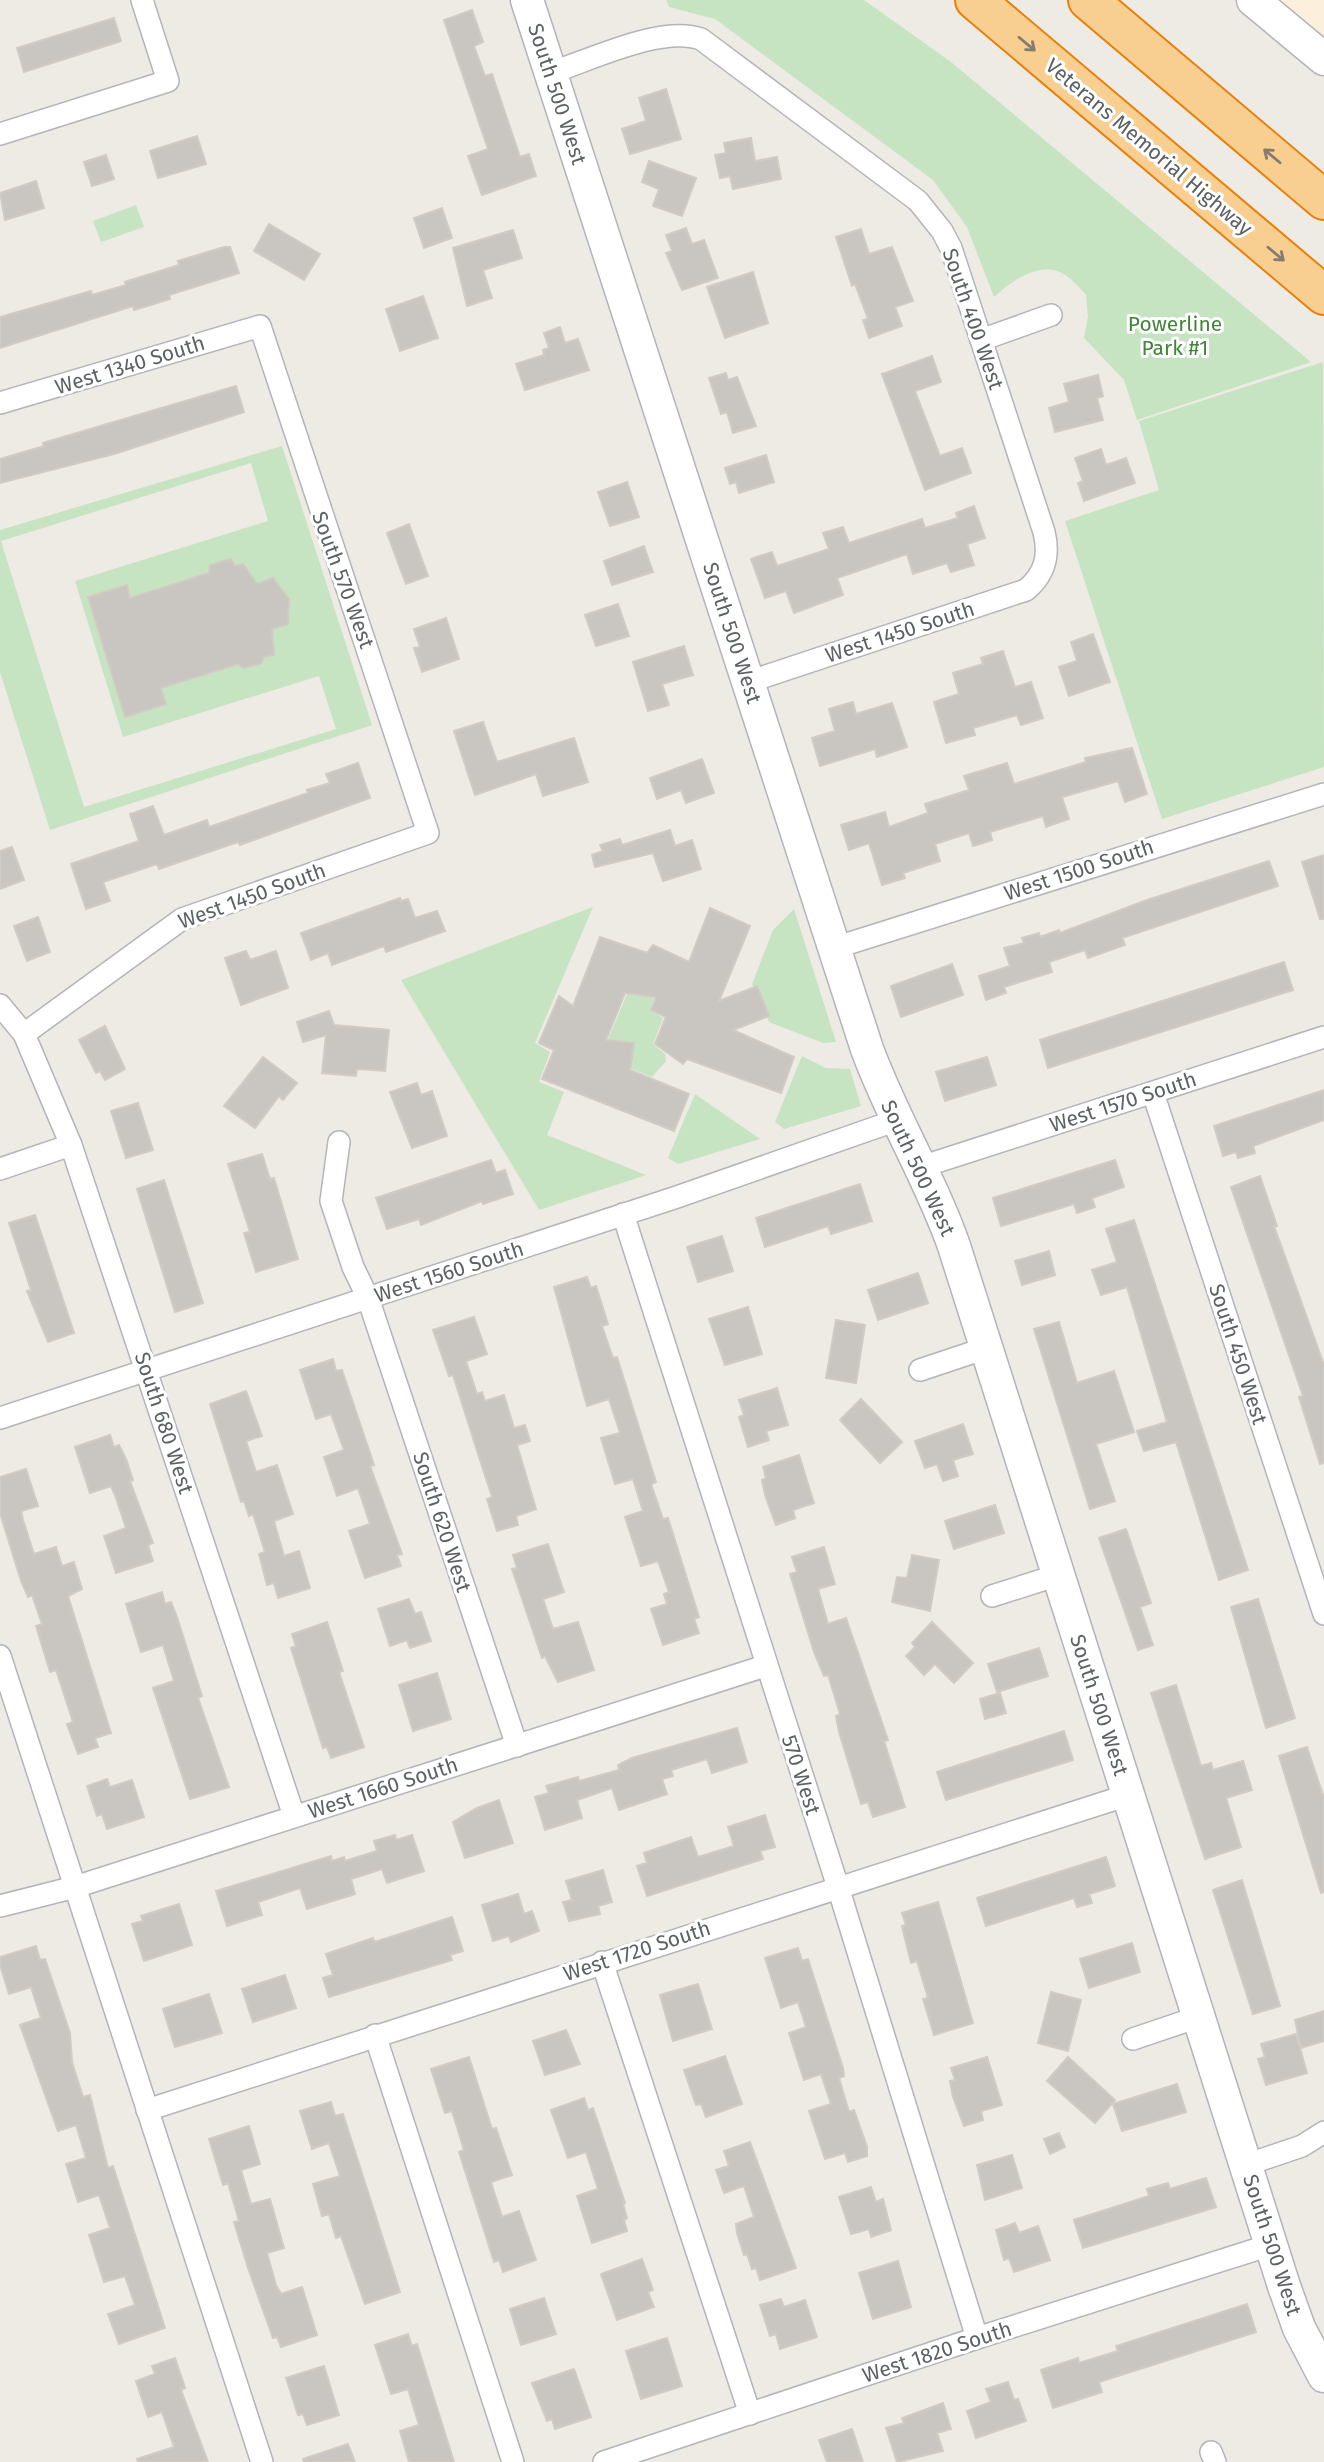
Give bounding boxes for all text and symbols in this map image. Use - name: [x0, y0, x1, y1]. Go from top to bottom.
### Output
- street label: South 500 West: [522, 20, 592, 168]
- one-way arrow: [1018, 36, 1036, 52]
- street label: Veterans Memorial Highway: [1040, 53, 1258, 242]
- one-way arrow: [1263, 148, 1281, 164]
- street label: South 400 West: [937, 245, 1009, 393]
- one-way arrow: [1266, 246, 1284, 262]
- park label: Powerline Park #1: [1128, 311, 1222, 361]
- street label: West 1340 South: [52, 330, 208, 400]
- street label: South 570 West: [306, 508, 380, 652]
- street label: South 500 West: [697, 559, 767, 707]
- street label: West 1450 South: [822, 596, 978, 668]
- street label: West 1500 South: [1001, 834, 1157, 906]
- street label: West 1450 South: [175, 857, 329, 935]
- street label: West 1570 South: [1046, 1066, 1200, 1138]
- street label: South 500 West: [875, 1096, 961, 1240]
- street label: West 1560 South: [371, 1236, 527, 1308]
- street label: South 450 West: [1203, 1280, 1273, 1428]
- street label: South 680 West: [129, 1349, 199, 1498]
- street label: South 620 West: [407, 1449, 477, 1596]
- street label: South 500 West: [1064, 1631, 1134, 1779]
- street label: 570 West: [776, 1732, 826, 1819]
- street label: West 1660 South: [305, 1752, 461, 1824]
- street label: West 1720 South: [560, 1915, 714, 1987]
- street label: South 500 West: [1237, 2171, 1307, 2319]
- street label: West 1820 South: [859, 2316, 1015, 2388]

